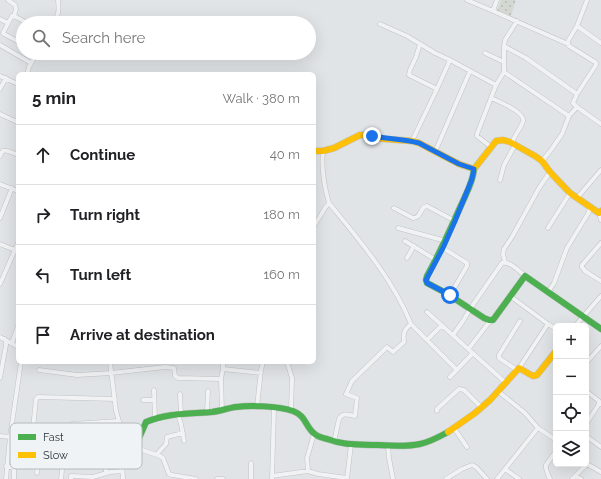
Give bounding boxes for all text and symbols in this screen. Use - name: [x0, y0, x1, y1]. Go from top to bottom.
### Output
- search box: [16, 16, 316, 60]
- icon: search: [30, 27, 52, 49]
- text: Search here: [62, 29, 145, 47]
- text: 5 min: [32, 88, 76, 108]
- text: Walk · 380 m: [223, 91, 300, 106]
- route end: [363, 127, 381, 145]
- icon: ahead: [32, 144, 54, 166]
- text: Continue: [70, 146, 135, 164]
- text: 40 m: [270, 147, 300, 162]
- icon: right: [32, 204, 54, 226]
- text: Turn right: [70, 206, 140, 224]
- text: 180 m: [264, 207, 300, 222]
- icon: left: [32, 264, 54, 286]
- text: Turn left: [70, 266, 131, 284]
- text: 160 m: [263, 267, 300, 282]
- route start: [441, 286, 459, 304]
- map controls: [553, 323, 589, 467]
- button: +: [553, 323, 589, 359]
- icon: arrive: [32, 324, 54, 346]
- text: Arrive at destination: [70, 326, 215, 344]
- button: −: [553, 359, 589, 395]
- button: locate: [553, 395, 589, 431]
- legend: [10, 423, 142, 469]
- text: Fast: [43, 431, 64, 444]
- button: layers: [553, 431, 589, 467]
- text: Slow: [43, 449, 68, 462]

